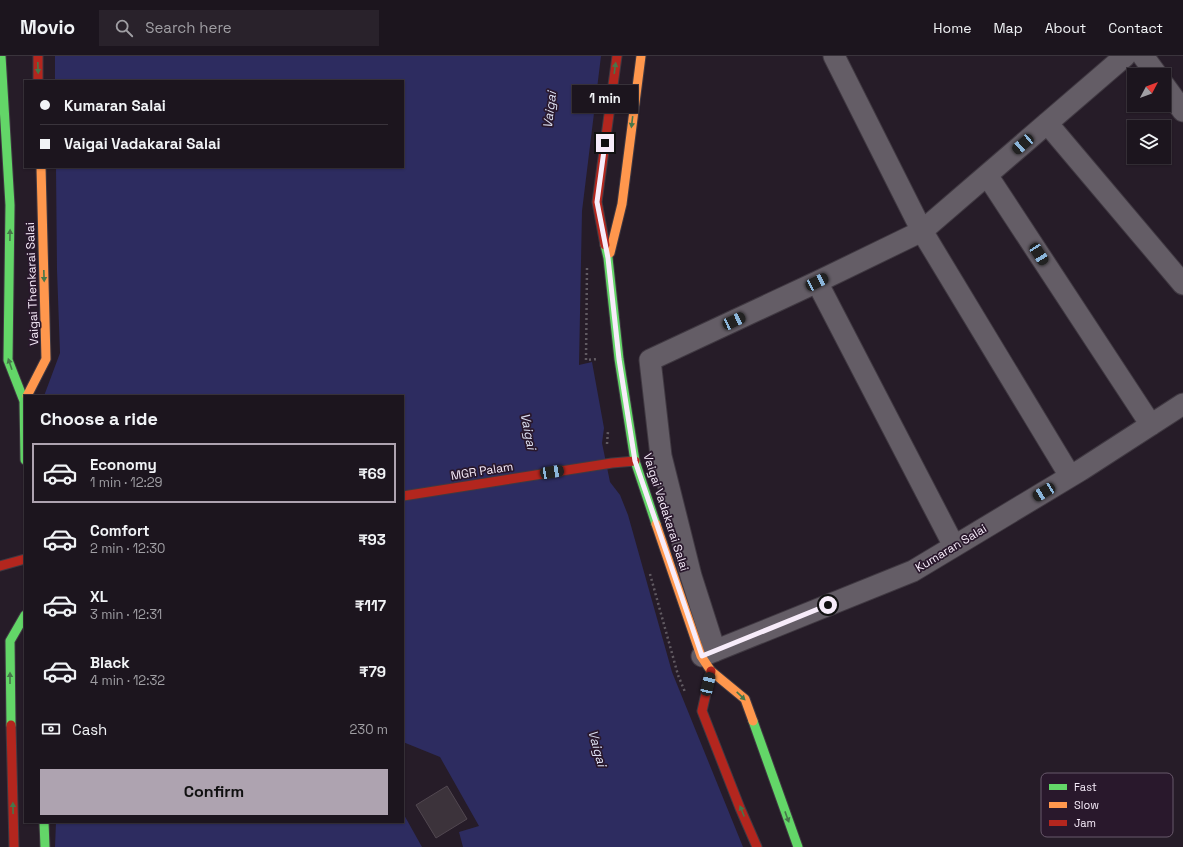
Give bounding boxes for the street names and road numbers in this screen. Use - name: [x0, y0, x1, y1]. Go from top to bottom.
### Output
- street label: Vaigai Thenkarai Salai: [22, 222, 42, 346]
- street label: Vaigai Vadakarai Salai: [639, 451, 693, 573]
- street label: MGR Palam: [450, 458, 514, 484]
- street label: Kumaran Salai: [912, 520, 990, 576]

